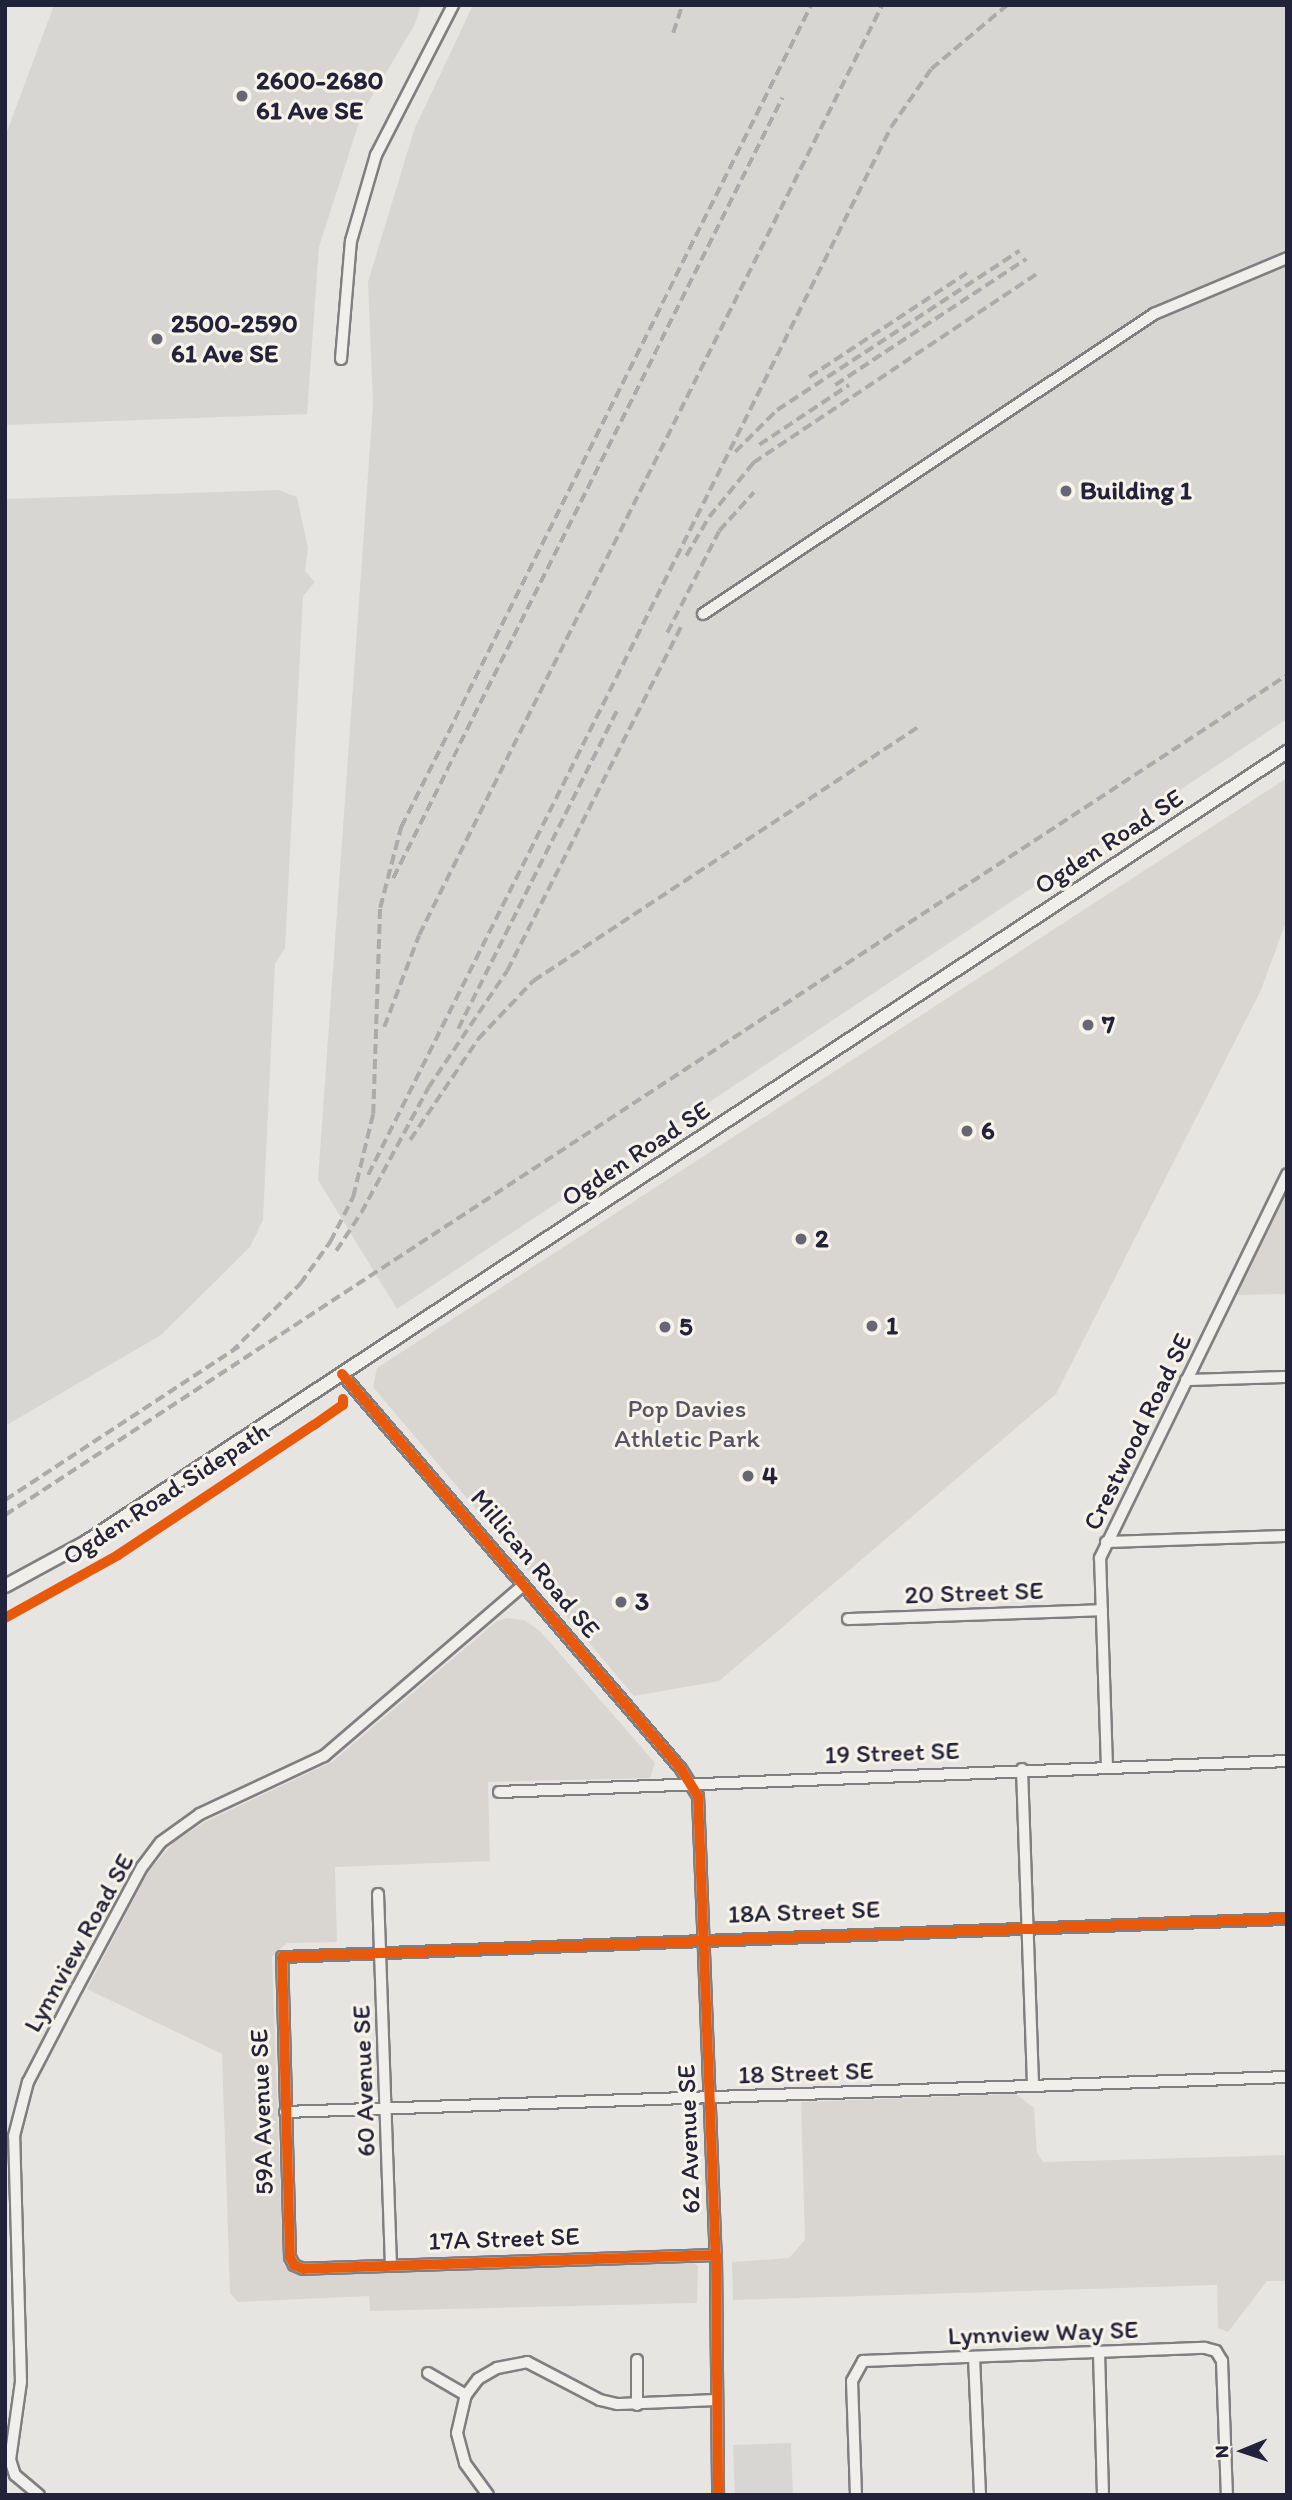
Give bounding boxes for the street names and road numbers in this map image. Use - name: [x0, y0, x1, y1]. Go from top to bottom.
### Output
- street label: Ogden Road SE: [1029, 783, 1189, 901]
- street label: Ogden Road SE: [556, 1095, 716, 1213]
- street label: Crestwood Road SE: [1077, 1328, 1199, 1536]
- street label: Ogden Road Sidepath: [57, 1416, 275, 1572]
- street label: Millican Road SE: [463, 1483, 607, 1645]
- street label: 20 Street SE: [904, 1575, 1044, 1611]
- street label: 19 Street SE: [824, 1735, 960, 1771]
- street label: Lynnview Road SE: [17, 1848, 141, 2038]
- street label: 18A Street SE: [727, 1894, 881, 1930]
- street label: 60 Avenue SE: [346, 2005, 382, 2157]
- street label: 59A Avenue SE: [244, 2029, 280, 2195]
- street label: 18 Street SE: [738, 2055, 874, 2091]
- street label: 62 Avenue SE: [671, 2064, 707, 2214]
- street label: 17A Street SE: [428, 2221, 580, 2257]
- street label: Lynnview Way SE: [948, 2314, 1138, 2352]

